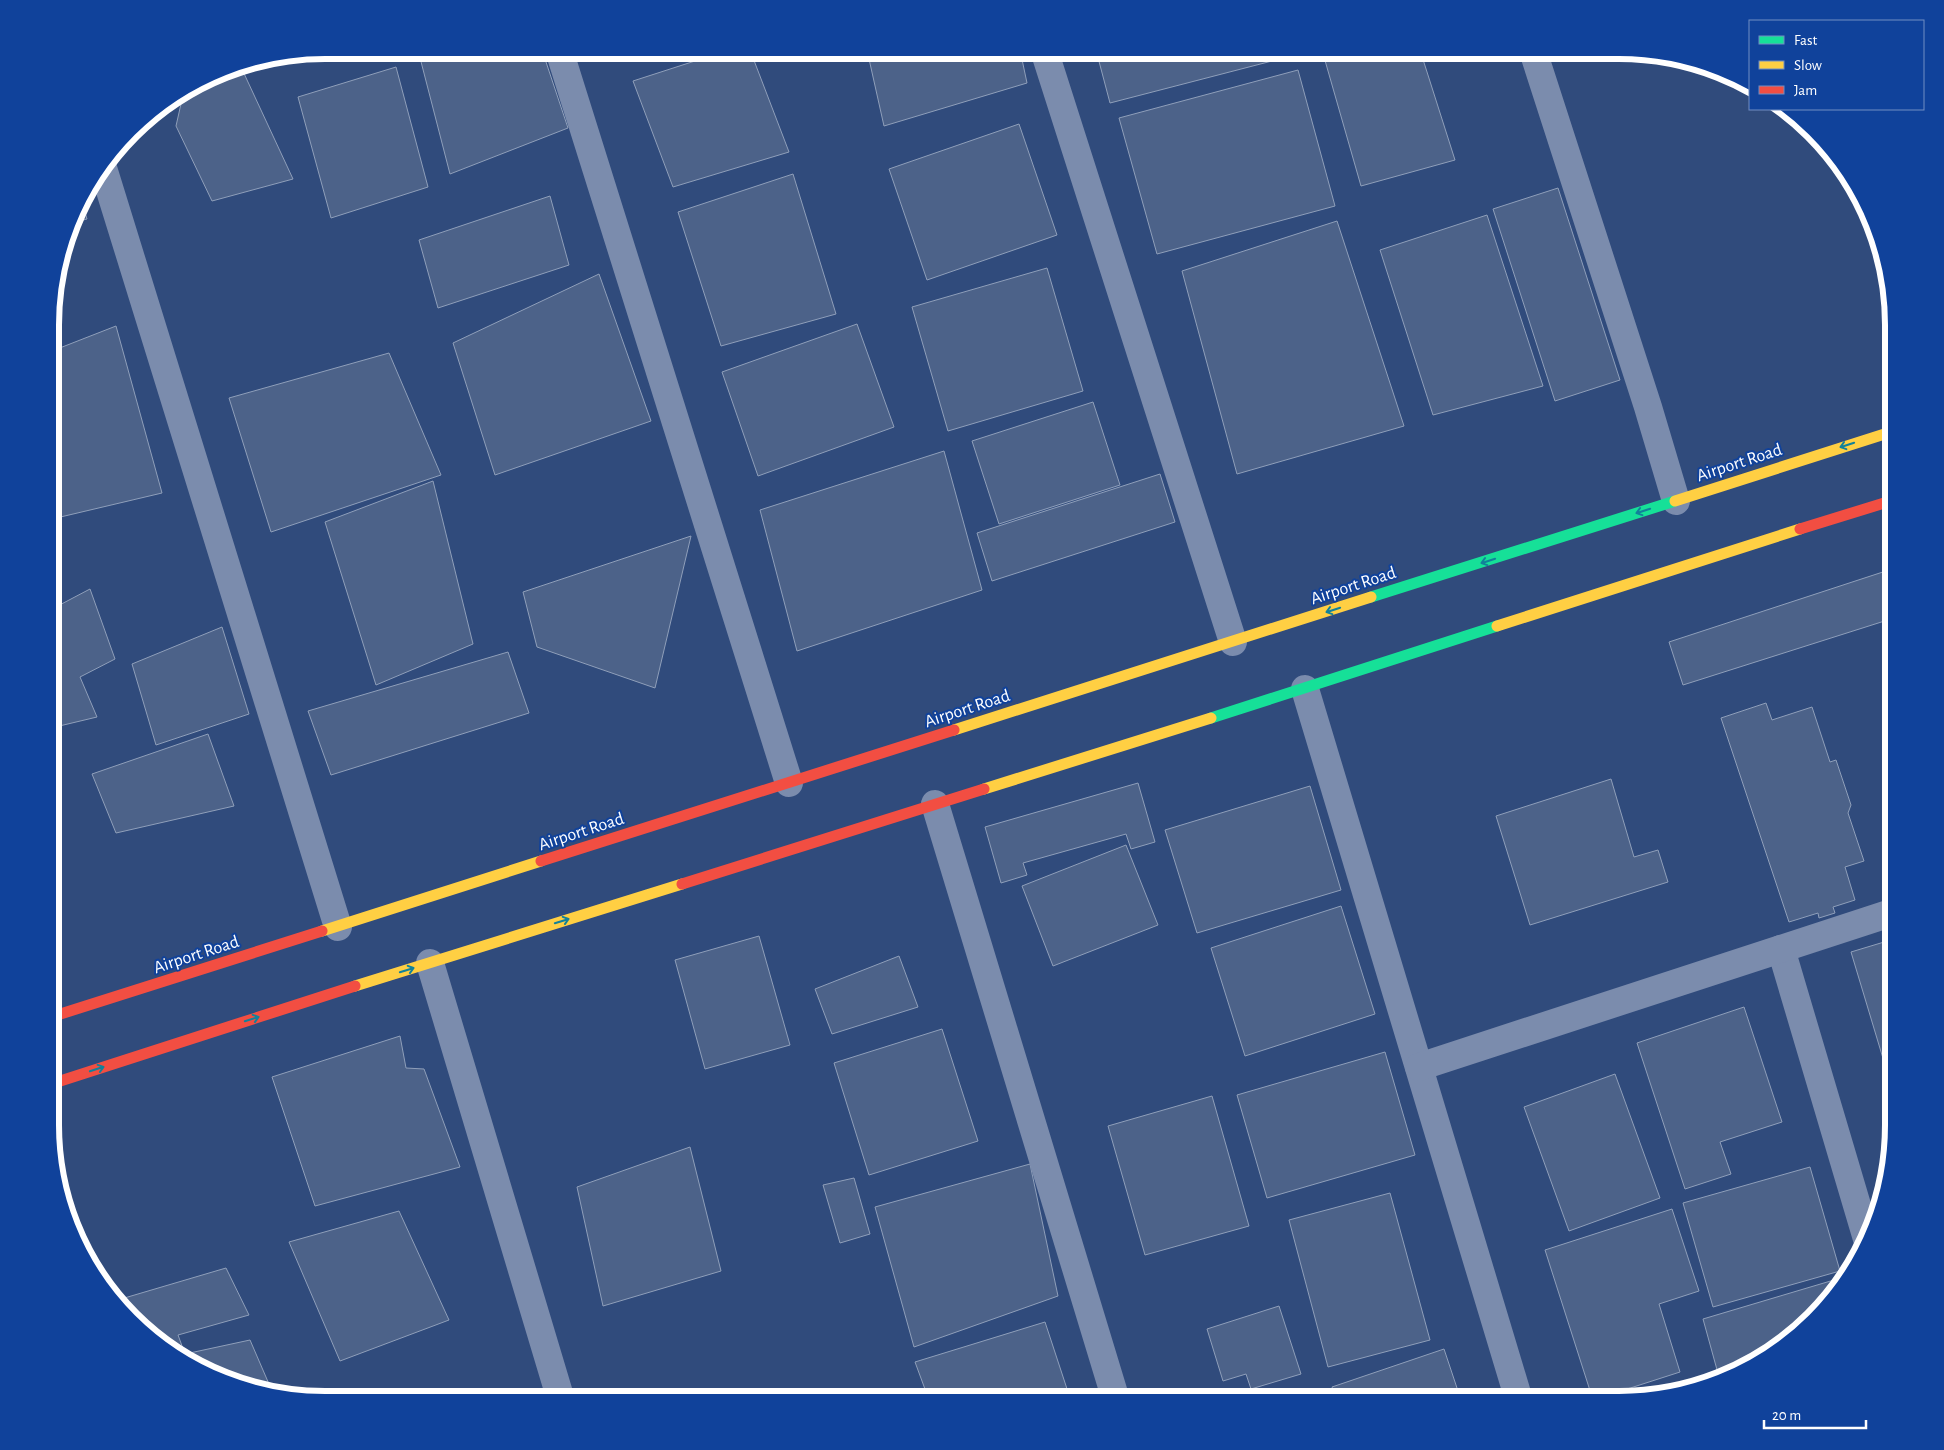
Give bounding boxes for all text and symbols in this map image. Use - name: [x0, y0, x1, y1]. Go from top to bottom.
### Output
- legend: [1749, 20, 1924, 110]
- text: Fast: [1794, 33, 1818, 48]
- text: Slow: [1794, 58, 1822, 73]
- text: Jam: [1794, 83, 1817, 98]
- street label: Airport Road: [1694, 441, 1784, 485]
- one-way arrow: [1840, 441, 1856, 451]
- one-way arrow: [1635, 507, 1651, 517]
- one-way arrow: [1480, 556, 1496, 566]
- street label: Airport Road: [1308, 564, 1398, 608]
- one-way arrow: [1326, 606, 1342, 615]
- street label: Airport Road: [922, 687, 1012, 731]
- street label: Airport Road: [536, 810, 626, 854]
- one-way arrow: [553, 916, 569, 926]
- street label: Airport Road: [151, 933, 241, 977]
- one-way arrow: [398, 965, 414, 974]
- one-way arrow: [243, 1013, 259, 1023]
- one-way arrow: [89, 1064, 104, 1073]
- scale bar: [1764, 1398, 1866, 1430]
- text: 20 m: [1772, 1408, 1801, 1423]

